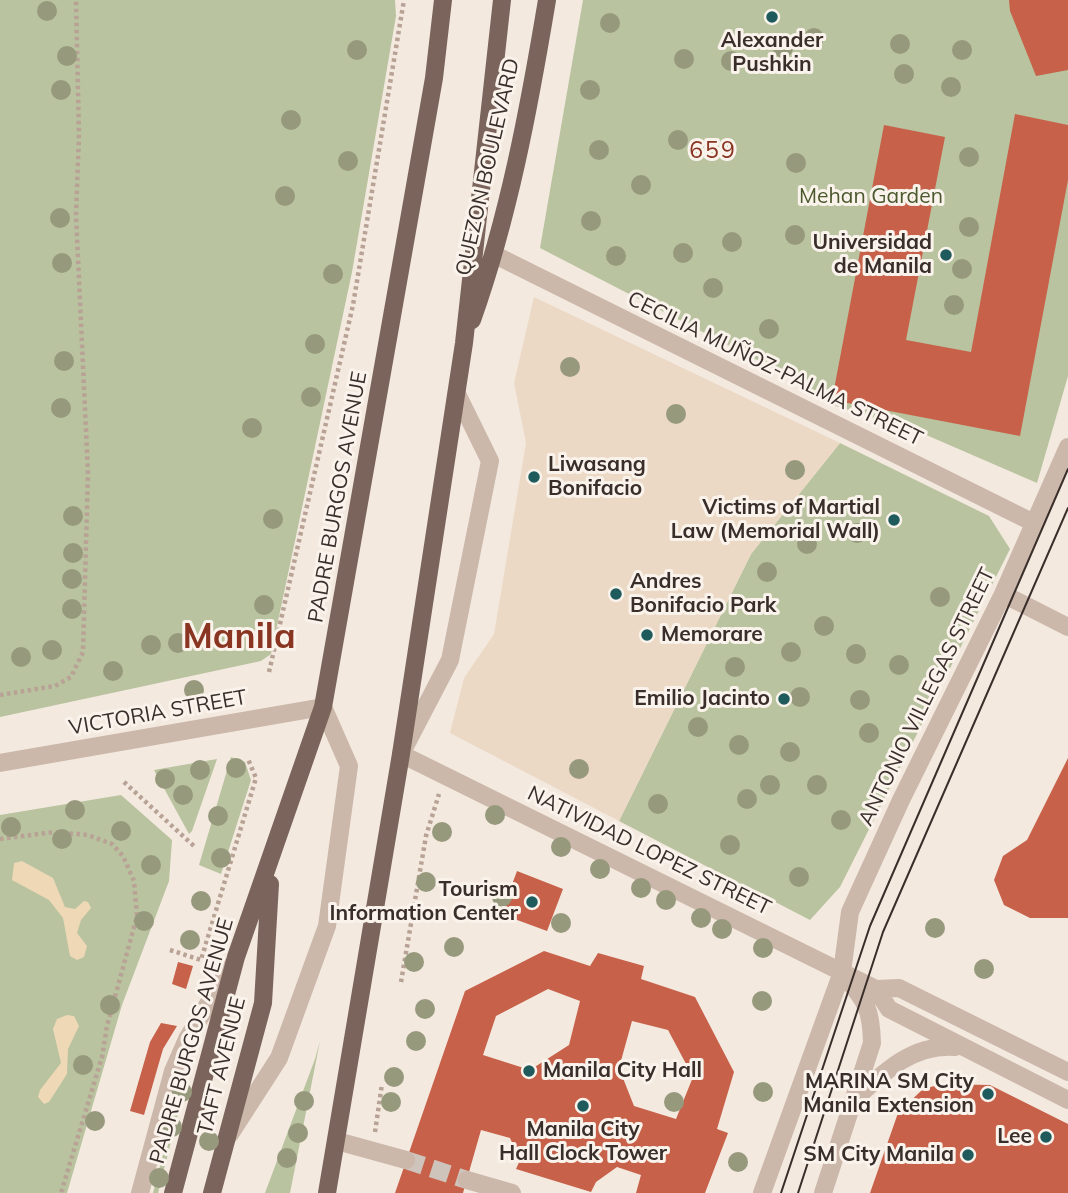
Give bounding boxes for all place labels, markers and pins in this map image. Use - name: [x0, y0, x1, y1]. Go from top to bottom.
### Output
- marker: Alexander Pushkin: [764, 9, 780, 25]
- place label: Alexander Pushkin: [721, 28, 823, 78]
- place label: Universidad de Manila: [812, 230, 932, 280]
- marker: Universidad de Manila: [938, 247, 954, 263]
- place label: Liwasang Bonifacio: [548, 452, 646, 502]
- marker: Liwasang Bonifacio: [526, 469, 542, 485]
- place label: Victims of Martial Law (Memorial Wall): [671, 495, 880, 545]
- marker: Victims of Martial Law (Memorial Wall): [886, 512, 902, 528]
- place label: Andres Bonifacio Park: [630, 569, 776, 619]
- marker: Andres Bonifacio Park: [608, 586, 624, 602]
- place label: Memorare: [661, 622, 763, 648]
- marker: Memorare: [639, 627, 655, 643]
- place label: Emilio Jacinto: [634, 686, 770, 712]
- marker: Emilio Jacinto: [776, 691, 792, 707]
- place label: Tourism Information Center: [330, 877, 518, 927]
- marker: Tourism Information Center: [524, 894, 540, 910]
- place label: Manila City Hall: [543, 1058, 702, 1084]
- marker: Manila City Hall: [521, 1063, 537, 1079]
- place label: MARINA SM City Manila Extension: [803, 1069, 974, 1119]
- marker: MARINA SM City Manila Extension: [980, 1086, 996, 1102]
- marker: Manila City Hall Clock Tower: [575, 1098, 591, 1114]
- place label: Manila City Hall Clock Tower: [499, 1117, 667, 1167]
- place label: Lee: [997, 1124, 1032, 1150]
- marker: Lee: [1038, 1129, 1054, 1145]
- place label: SM City Manila: [803, 1142, 954, 1168]
- marker: SM City Manila: [960, 1147, 976, 1163]

